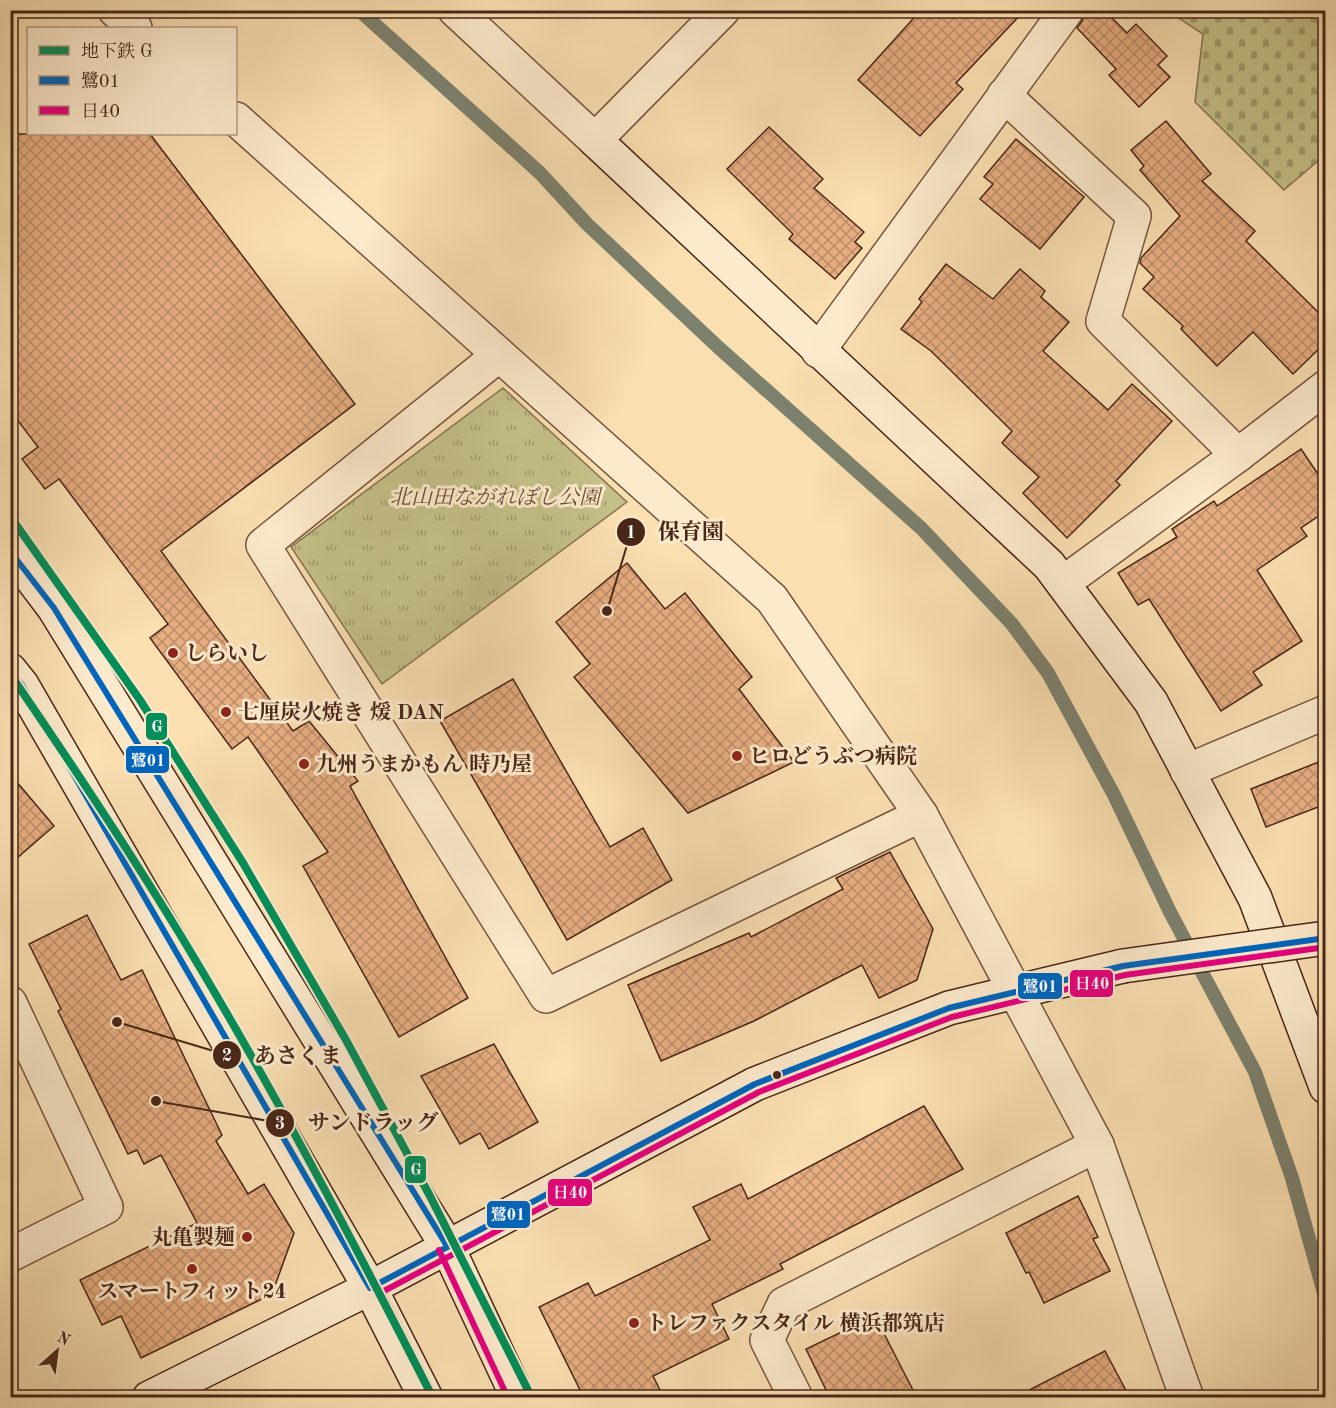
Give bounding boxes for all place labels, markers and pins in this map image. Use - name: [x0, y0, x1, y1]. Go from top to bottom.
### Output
- callout: 保育園: [616, 512, 736, 552]
- place label: しらいし: [185, 643, 269, 665]
- marker: しらいし: [166, 646, 180, 660]
- place label: 七厘炭火焼き 煖 DAN: [238, 700, 444, 724]
- marker: 七厘炭火焼き 煖 DAN: [219, 705, 233, 719]
- place label: ヒロどうぶつ病院: [749, 745, 917, 768]
- marker: ヒロどうぶつ病院: [730, 749, 744, 763]
- place label: 九州うまかもん 時乃屋: [316, 753, 532, 776]
- marker: 九州うまかもん 時乃屋: [297, 757, 311, 771]
- callout: あさくま: [212, 1035, 354, 1075]
- unlabelled marker: [771, 1069, 783, 1081]
- callout: サンドラッグ: [265, 1103, 451, 1143]
- place label: 丸亀製麺: [151, 1225, 235, 1249]
- marker: 丸亀製麺: [240, 1230, 254, 1244]
- marker: スマートフィット24: [185, 1262, 199, 1276]
- place label: スマートフィット24: [97, 1281, 287, 1303]
- place label: トレファクスタイル 横浜都筑店: [646, 1311, 945, 1335]
- marker: トレファクスタイル 横浜都筑店: [627, 1316, 641, 1330]

